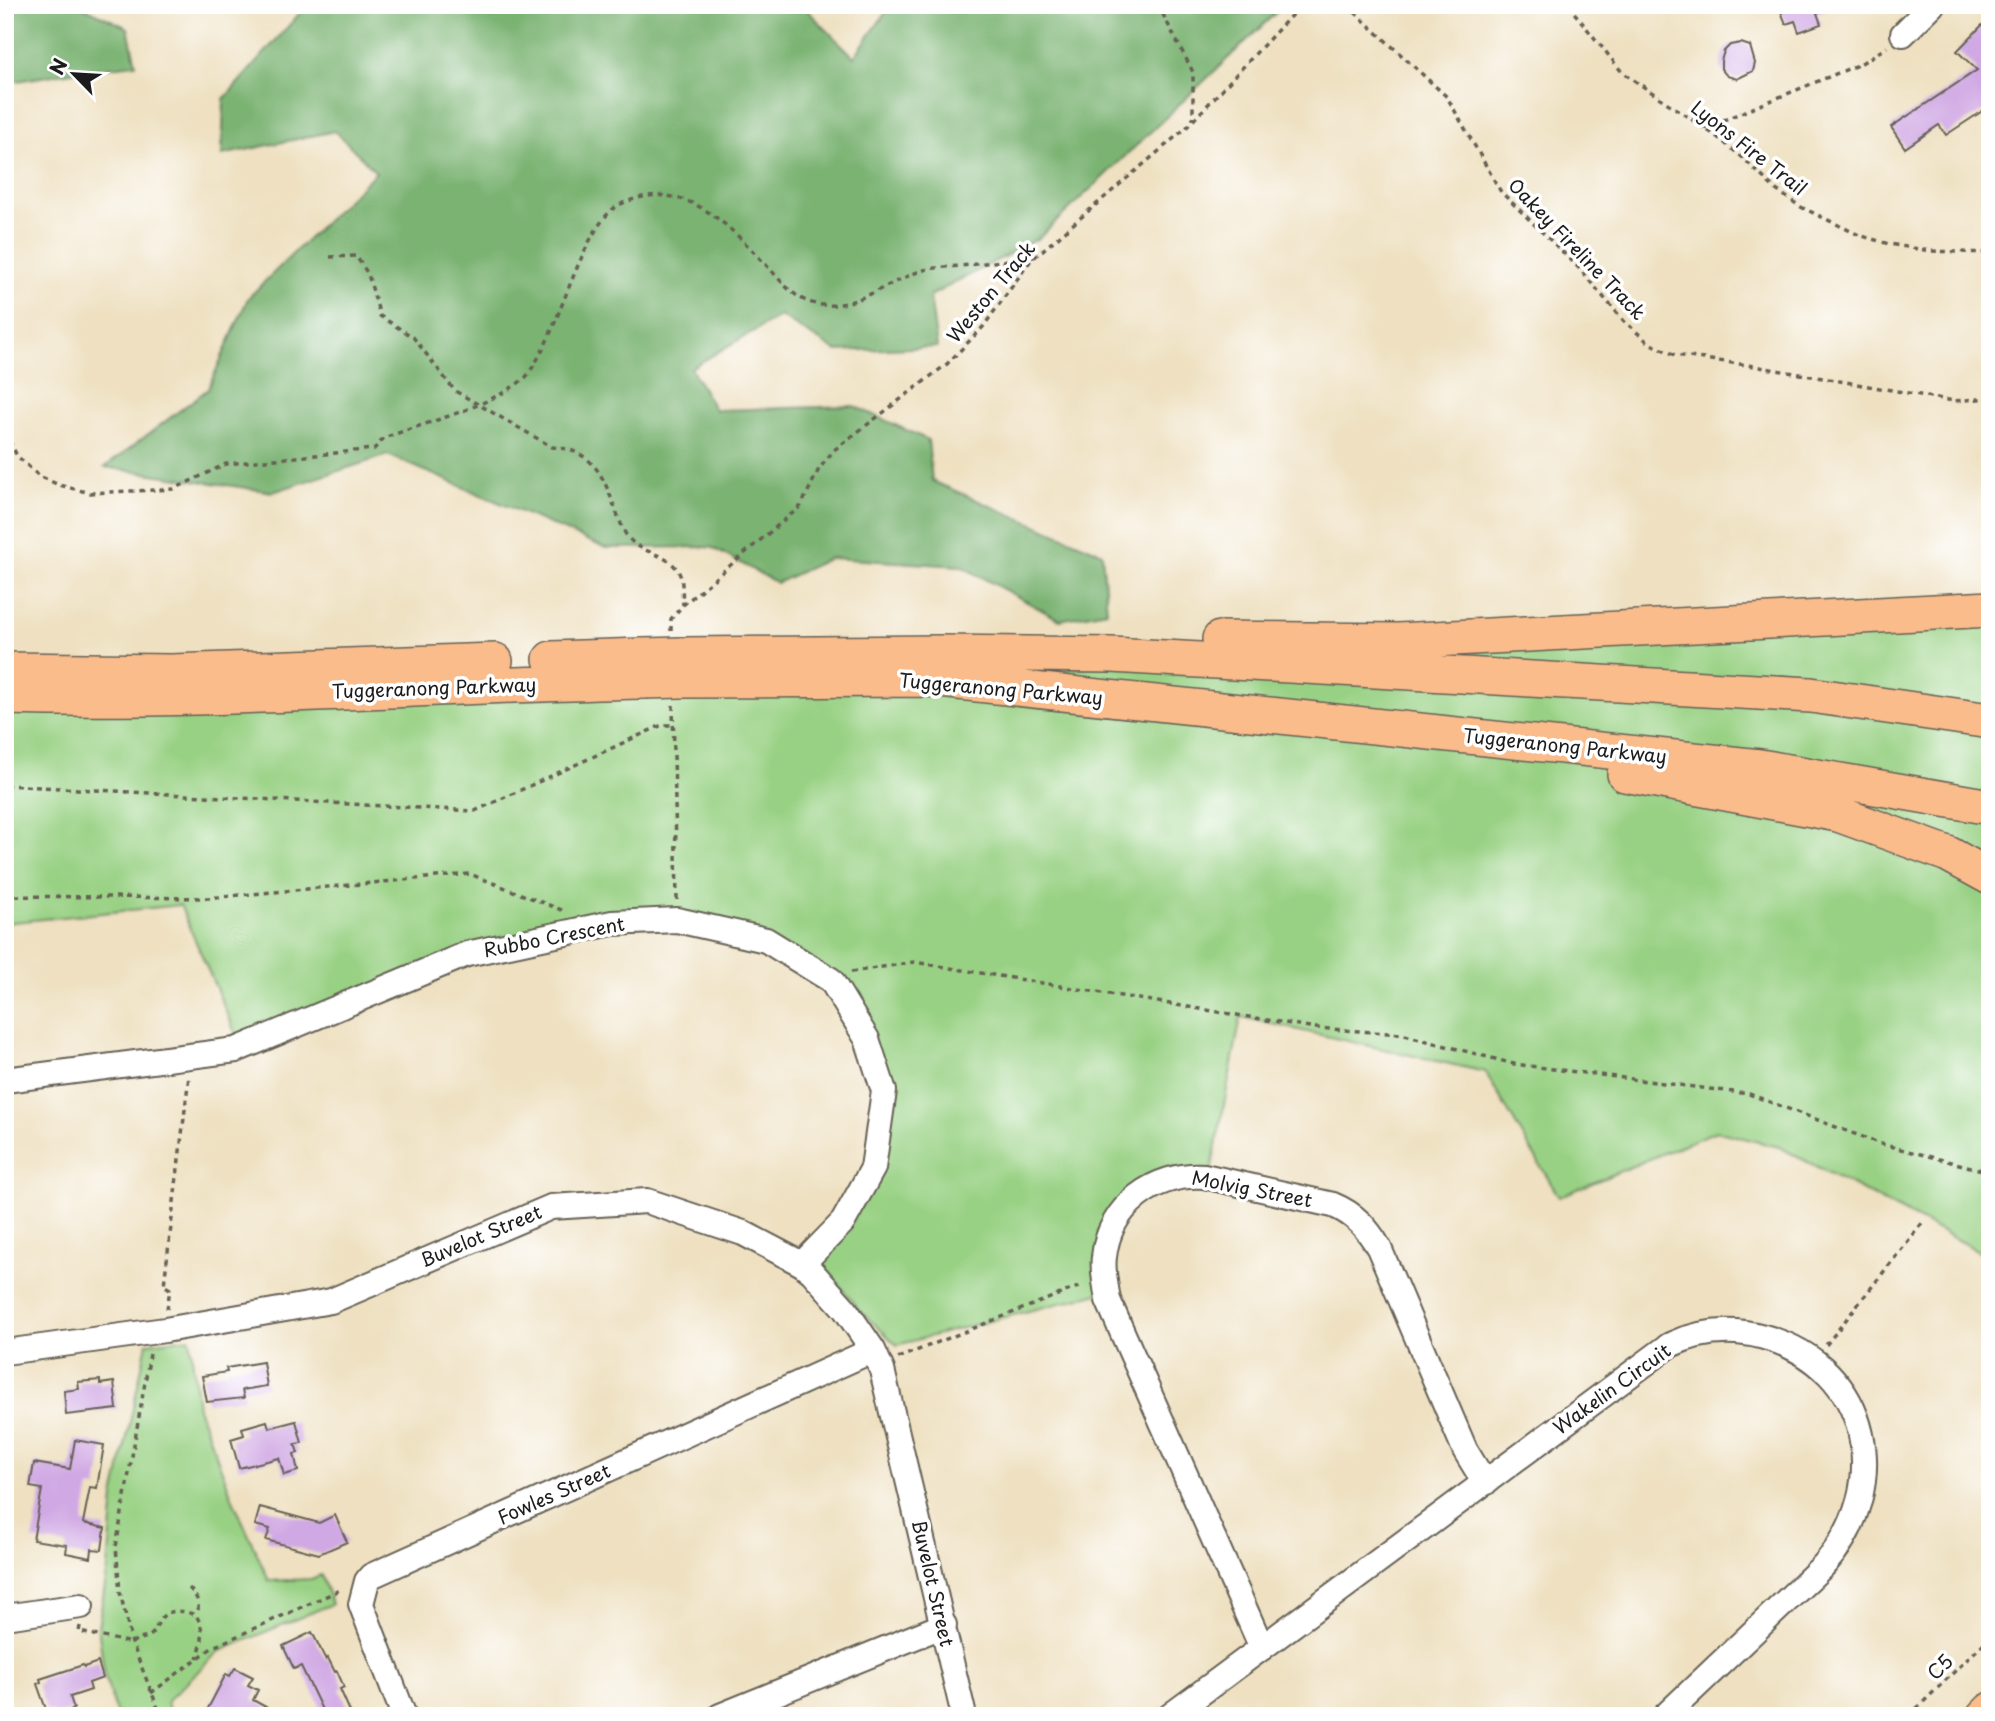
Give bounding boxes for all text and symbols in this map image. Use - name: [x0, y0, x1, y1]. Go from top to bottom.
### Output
- north arrow: [38, 38, 108, 108]
- text: N: [42, 54, 74, 79]
- street label: Lyons Fire Trail: [1686, 93, 1813, 201]
- street label: Oakey Fireline Track: [1502, 171, 1653, 326]
- street label: Weston Track: [939, 234, 1041, 348]
- street label: Tuggeranong Parkway: [898, 665, 1104, 711]
- street label: Tuggeranong Parkway: [331, 669, 537, 705]
- street label: Tuggeranong Parkway: [1462, 720, 1668, 770]
- street label: Rubbo Crescent: [481, 909, 627, 963]
- street label: Molvig Street: [1190, 1163, 1315, 1213]
- street label: Buvelot Street: [415, 1197, 546, 1273]
- street label: Wakelin Circuit: [1547, 1336, 1676, 1440]
- street label: Fowles Street: [493, 1456, 615, 1530]
- street label: Buvelot Street: [906, 1516, 962, 1649]
- street label: C5: [1920, 1647, 1959, 1686]

